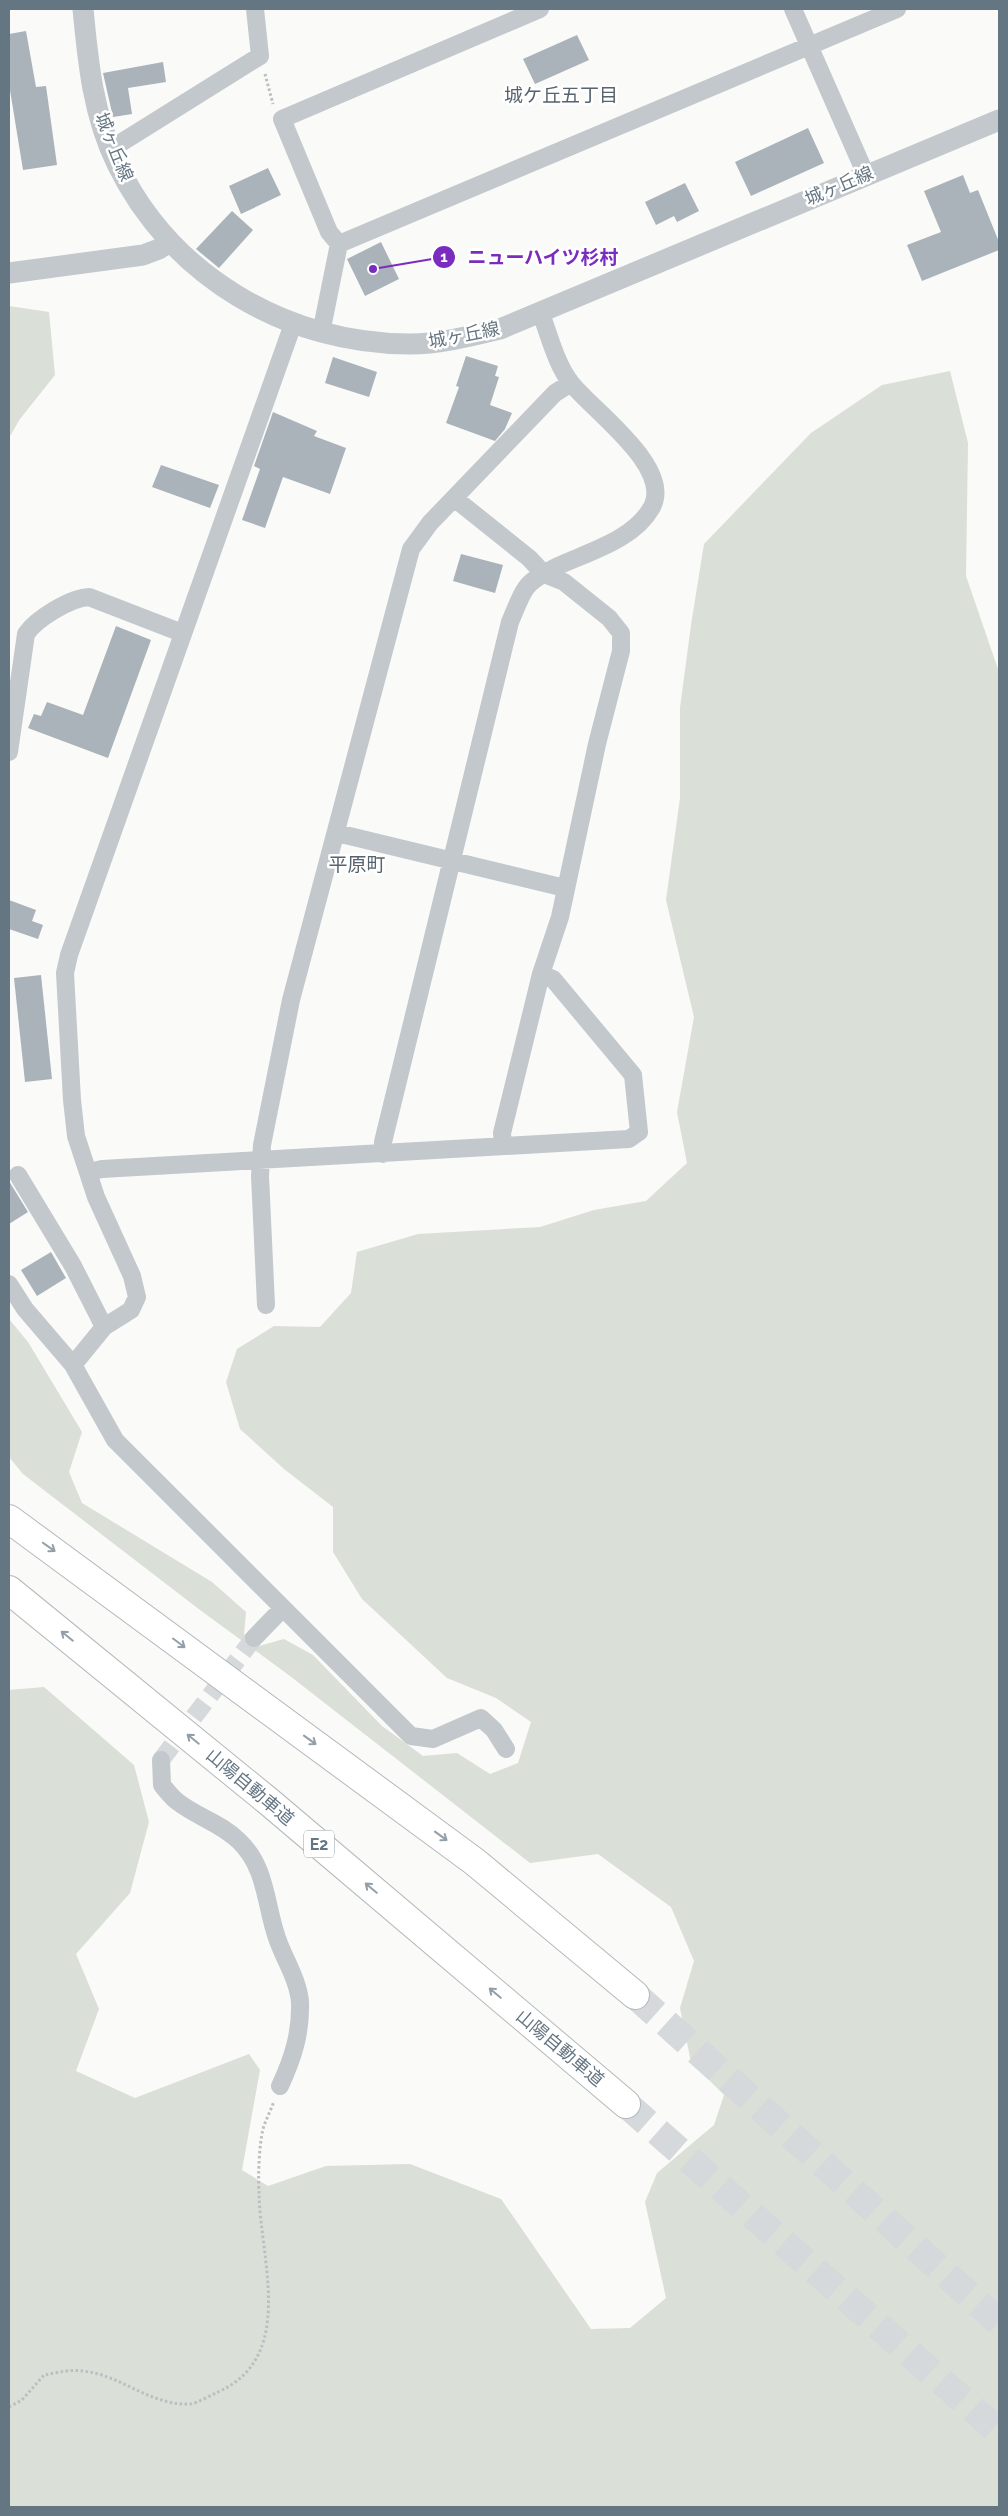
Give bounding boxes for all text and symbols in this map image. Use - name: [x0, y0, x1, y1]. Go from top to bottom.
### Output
- district label: 城ケ丘五丁目: [504, 84, 618, 106]
- street label: 城ヶ丘線: [91, 110, 138, 184]
- street label: 城ヶ丘線: [802, 162, 876, 209]
- callout: ニューハイツ杉村: [432, 240, 629, 274]
- text: ニューハイツ杉村: [467, 246, 619, 268]
- text: 1: [440, 248, 448, 266]
- street label: 城ヶ丘線: [427, 317, 501, 352]
- district label: 平原町: [328, 853, 386, 875]
- one-way arrow: [41, 1542, 55, 1552]
- one-way arrow: [60, 1631, 73, 1642]
- one-way arrow: [172, 1638, 186, 1648]
- one-way arrow: [186, 1734, 199, 1745]
- one-way arrow: [303, 1735, 317, 1745]
- street label: 山陽自動車道: [202, 1744, 298, 1829]
- road number: E2: [304, 1830, 334, 1858]
- one-way arrow: [434, 1831, 447, 1842]
- one-way arrow: [365, 1883, 378, 1894]
- one-way arrow: [489, 1988, 502, 1999]
- street label: 山陽自動車道: [512, 2005, 608, 2090]

